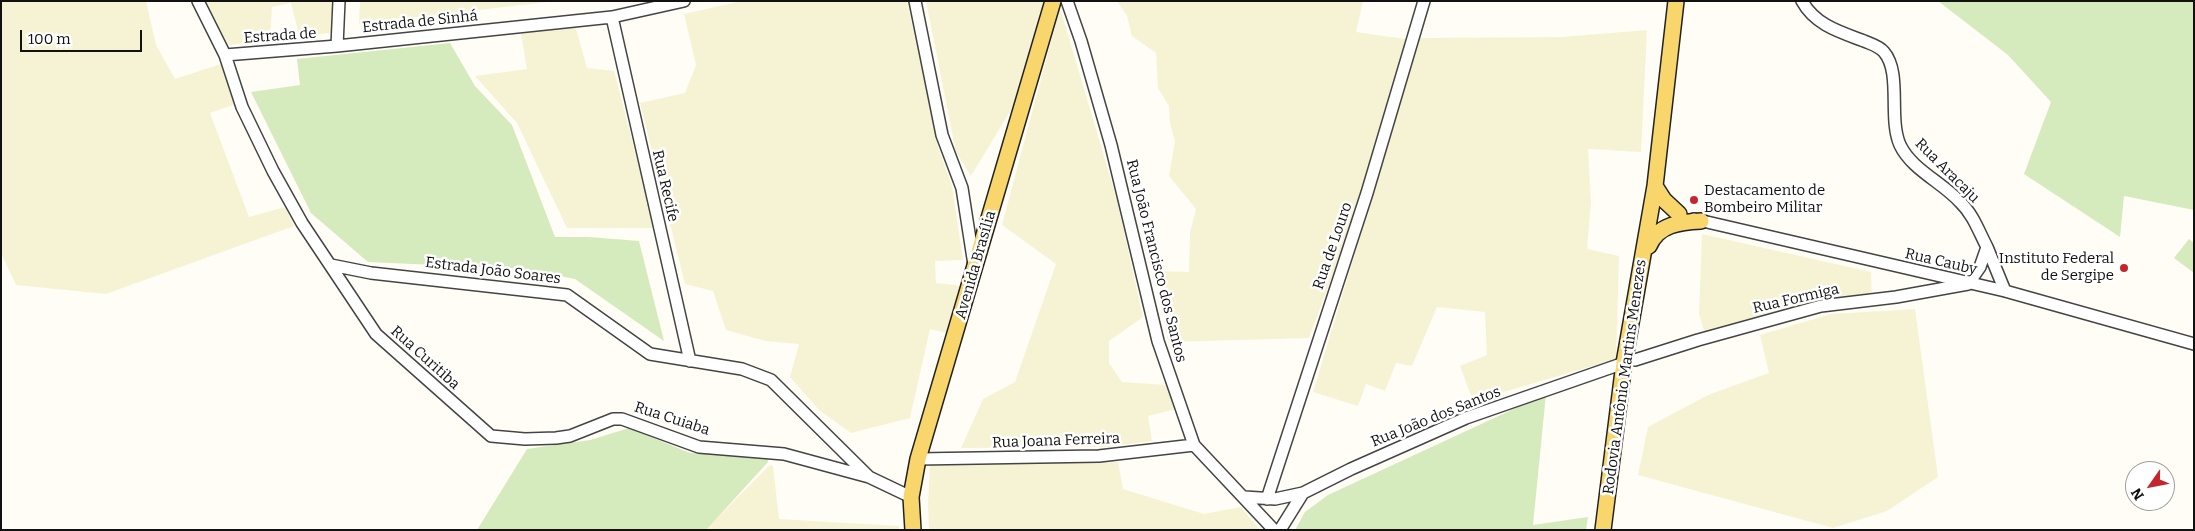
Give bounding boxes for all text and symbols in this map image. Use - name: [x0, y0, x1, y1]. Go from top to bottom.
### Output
- street label: Estrada de Sinhá: [361, 7, 479, 37]
- scale bar: [22, 20, 145, 52]
- street label: Estrada de: [243, 24, 317, 48]
- text: 100 m: [28, 30, 71, 48]
- street label: Rua Aracaju: [1911, 135, 1983, 207]
- street label: Rua Recife: [648, 148, 682, 224]
- street label: Rua João Francisco dos Santos: [1122, 158, 1190, 364]
- place label: Destacamento de Bombeiro Militar: [1704, 182, 1825, 217]
- marker: Destacamento de Bombeiro Militar: [1688, 194, 1700, 206]
- street label: Rua de Louro: [1310, 200, 1356, 292]
- street label: Avenida Brasília: [952, 209, 1000, 321]
- street label: Rua Cauby: [1903, 245, 1979, 279]
- place label: Instituto Federal de Sergipe: [1999, 250, 2114, 285]
- street label: Estrada João Soares: [424, 254, 562, 288]
- street label: Rodovia Antônio Martins Menezes: [1600, 258, 1650, 496]
- marker: Instituto Federal de Sergipe: [2118, 262, 2130, 274]
- street label: Rua Formiga: [1751, 280, 1841, 318]
- street label: Rua Curitiba: [387, 322, 463, 394]
- street label: Rua João dos Santos: [1368, 383, 1504, 451]
- street label: Rua Cuiaba: [632, 398, 712, 440]
- street label: Rua Joana Ferreira: [992, 430, 1120, 452]
- north arrow: [2125, 461, 2175, 511]
- text: N: [2128, 485, 2148, 503]

